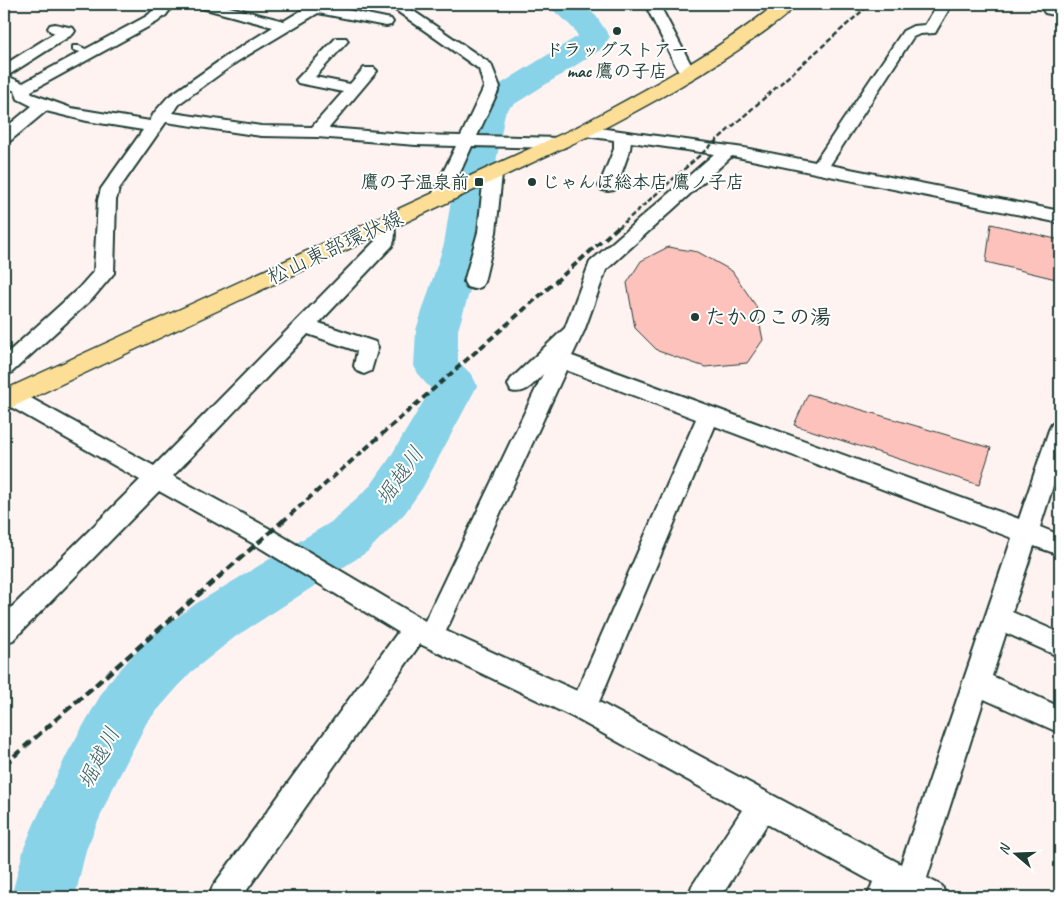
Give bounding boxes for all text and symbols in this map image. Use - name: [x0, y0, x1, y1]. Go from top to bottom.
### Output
- marker: ドラッグストアー mac 鷹の子店: [611, 25, 623, 37]
- place label: ドラッグストアー mac 鷹の子店: [545, 39, 689, 82]
- place label: 鷹の子温泉前: [361, 171, 469, 193]
- place label: じゃんぼ総本店 鷹ノ子店: [542, 171, 744, 193]
- marker: 鷹の子温泉前: [473, 176, 485, 188]
- marker: じゃんぼ総本店 鷹ノ子店: [526, 176, 538, 188]
- street label: 松山東部環状線: [263, 204, 407, 290]
- place label: たかのこの湯: [705, 304, 831, 330]
- marker: たかのこの湯: [689, 311, 701, 323]
- water label: 堀越川: [370, 441, 430, 511]
- water label: 堀越川: [72, 722, 126, 794]
- north arrow: [992, 828, 1042, 878]
- text: N: [995, 841, 1014, 857]

